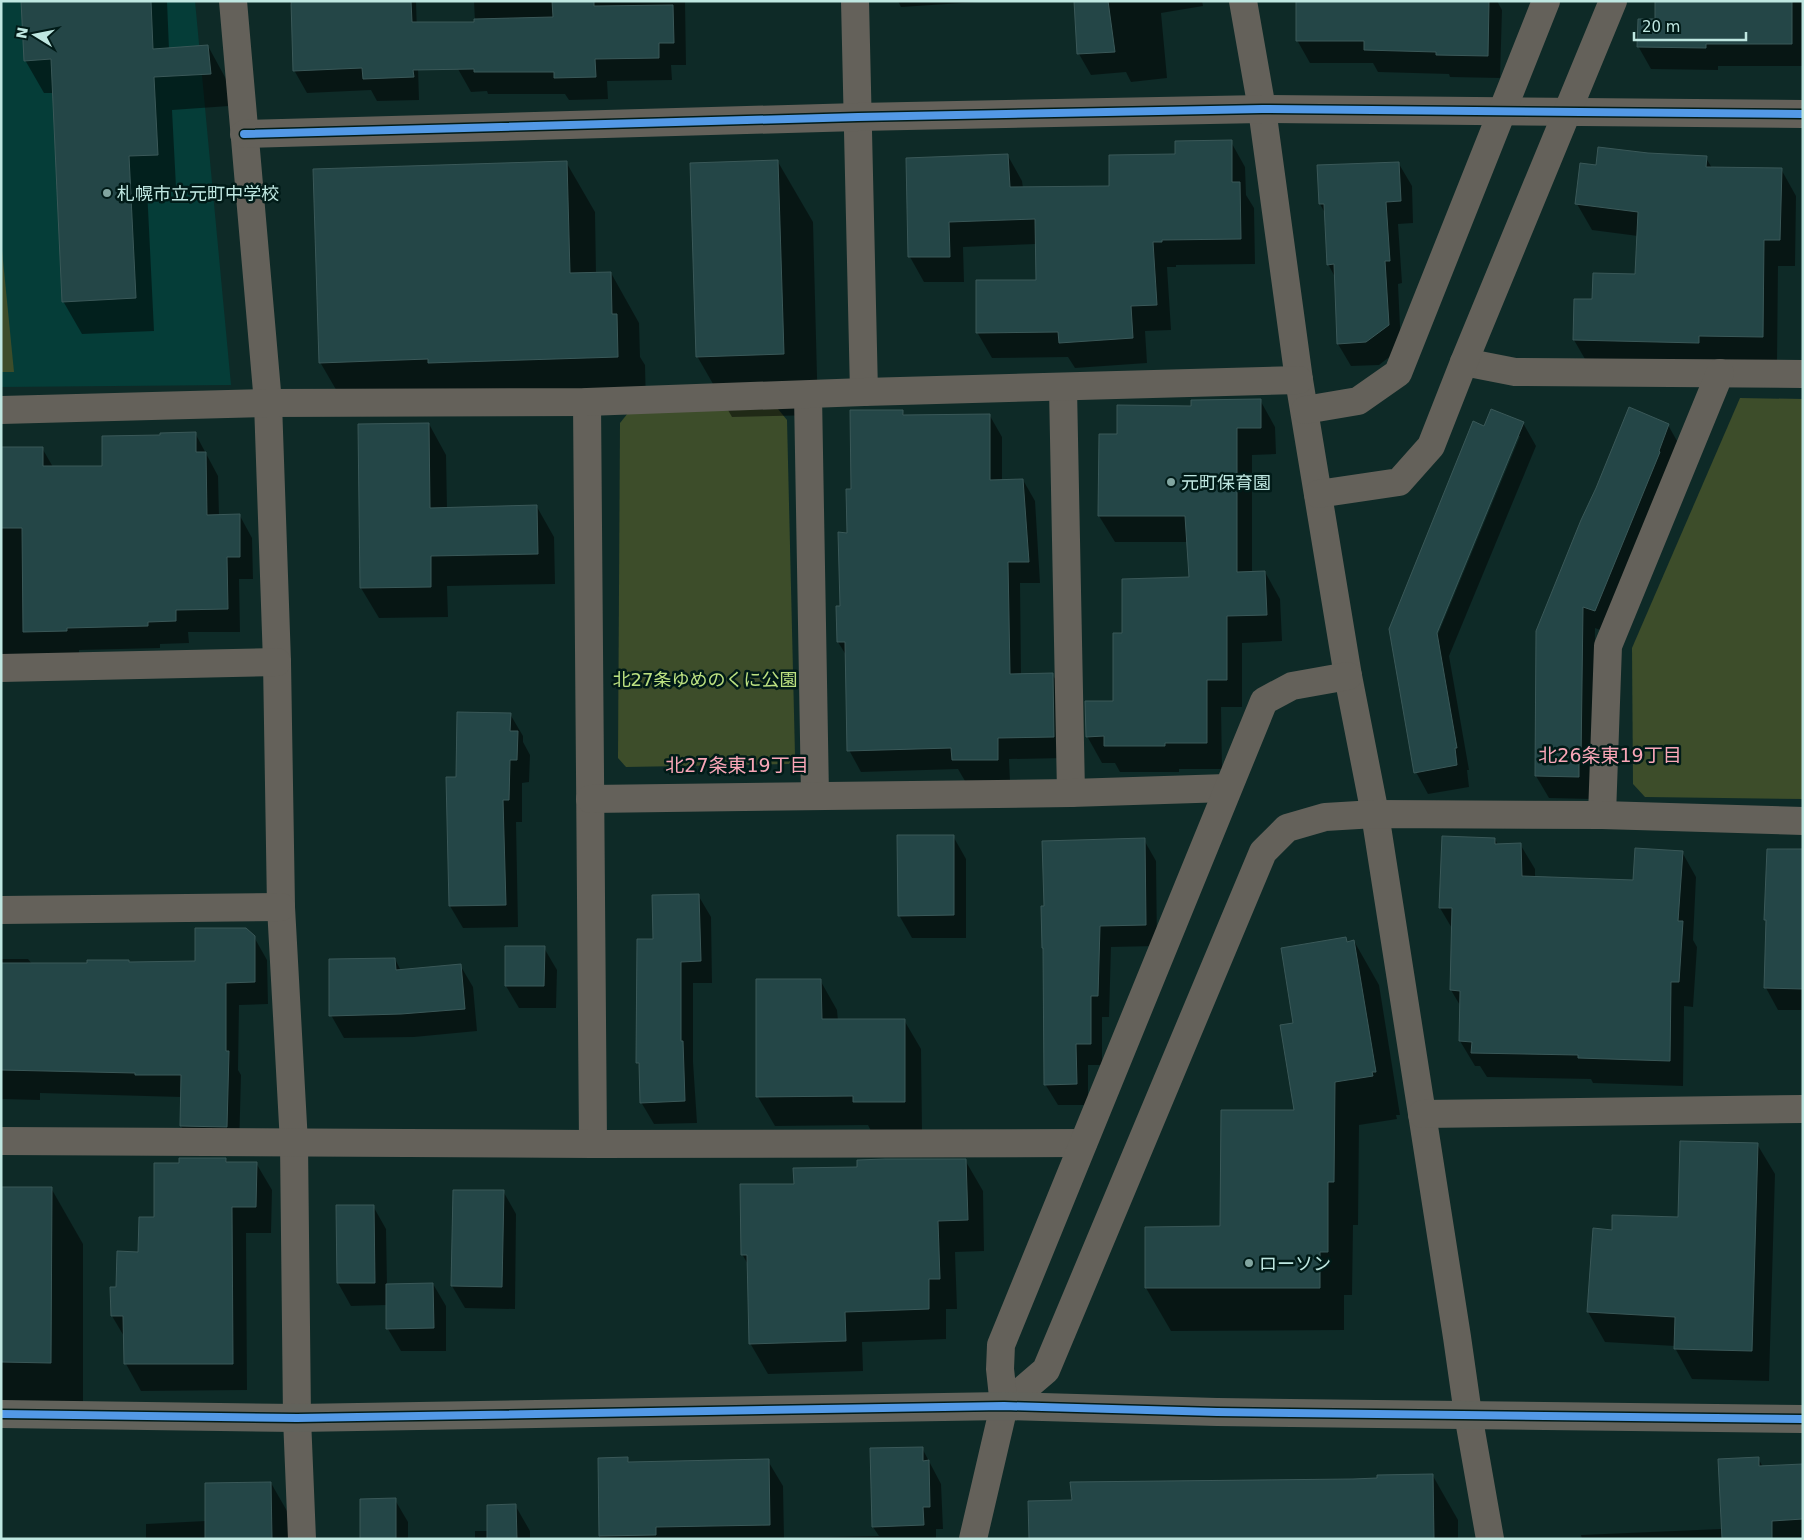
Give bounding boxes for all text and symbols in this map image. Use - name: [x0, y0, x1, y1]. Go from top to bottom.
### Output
- north arrow: [10, 10, 60, 60]
- scale bar: [1634, 10, 1746, 42]
- text: 20 m: [1642, 18, 1680, 36]
- text: N: [13, 26, 31, 40]
- place label: 札幌市立元町中学校: [117, 183, 279, 204]
- marker: 札幌市立元町中学校: [101, 187, 113, 199]
- place label: 元町保育園: [1181, 472, 1271, 493]
- marker: 元町保育園: [1165, 476, 1177, 488]
- park label: 北27条ゆめのくに公園: [613, 669, 797, 690]
- district label: 北26条東19丁目: [1538, 744, 1682, 766]
- district label: 北27条東19丁目: [665, 754, 809, 776]
- place label: ローソン: [1259, 1253, 1331, 1274]
- marker: ローソン: [1243, 1257, 1255, 1269]

